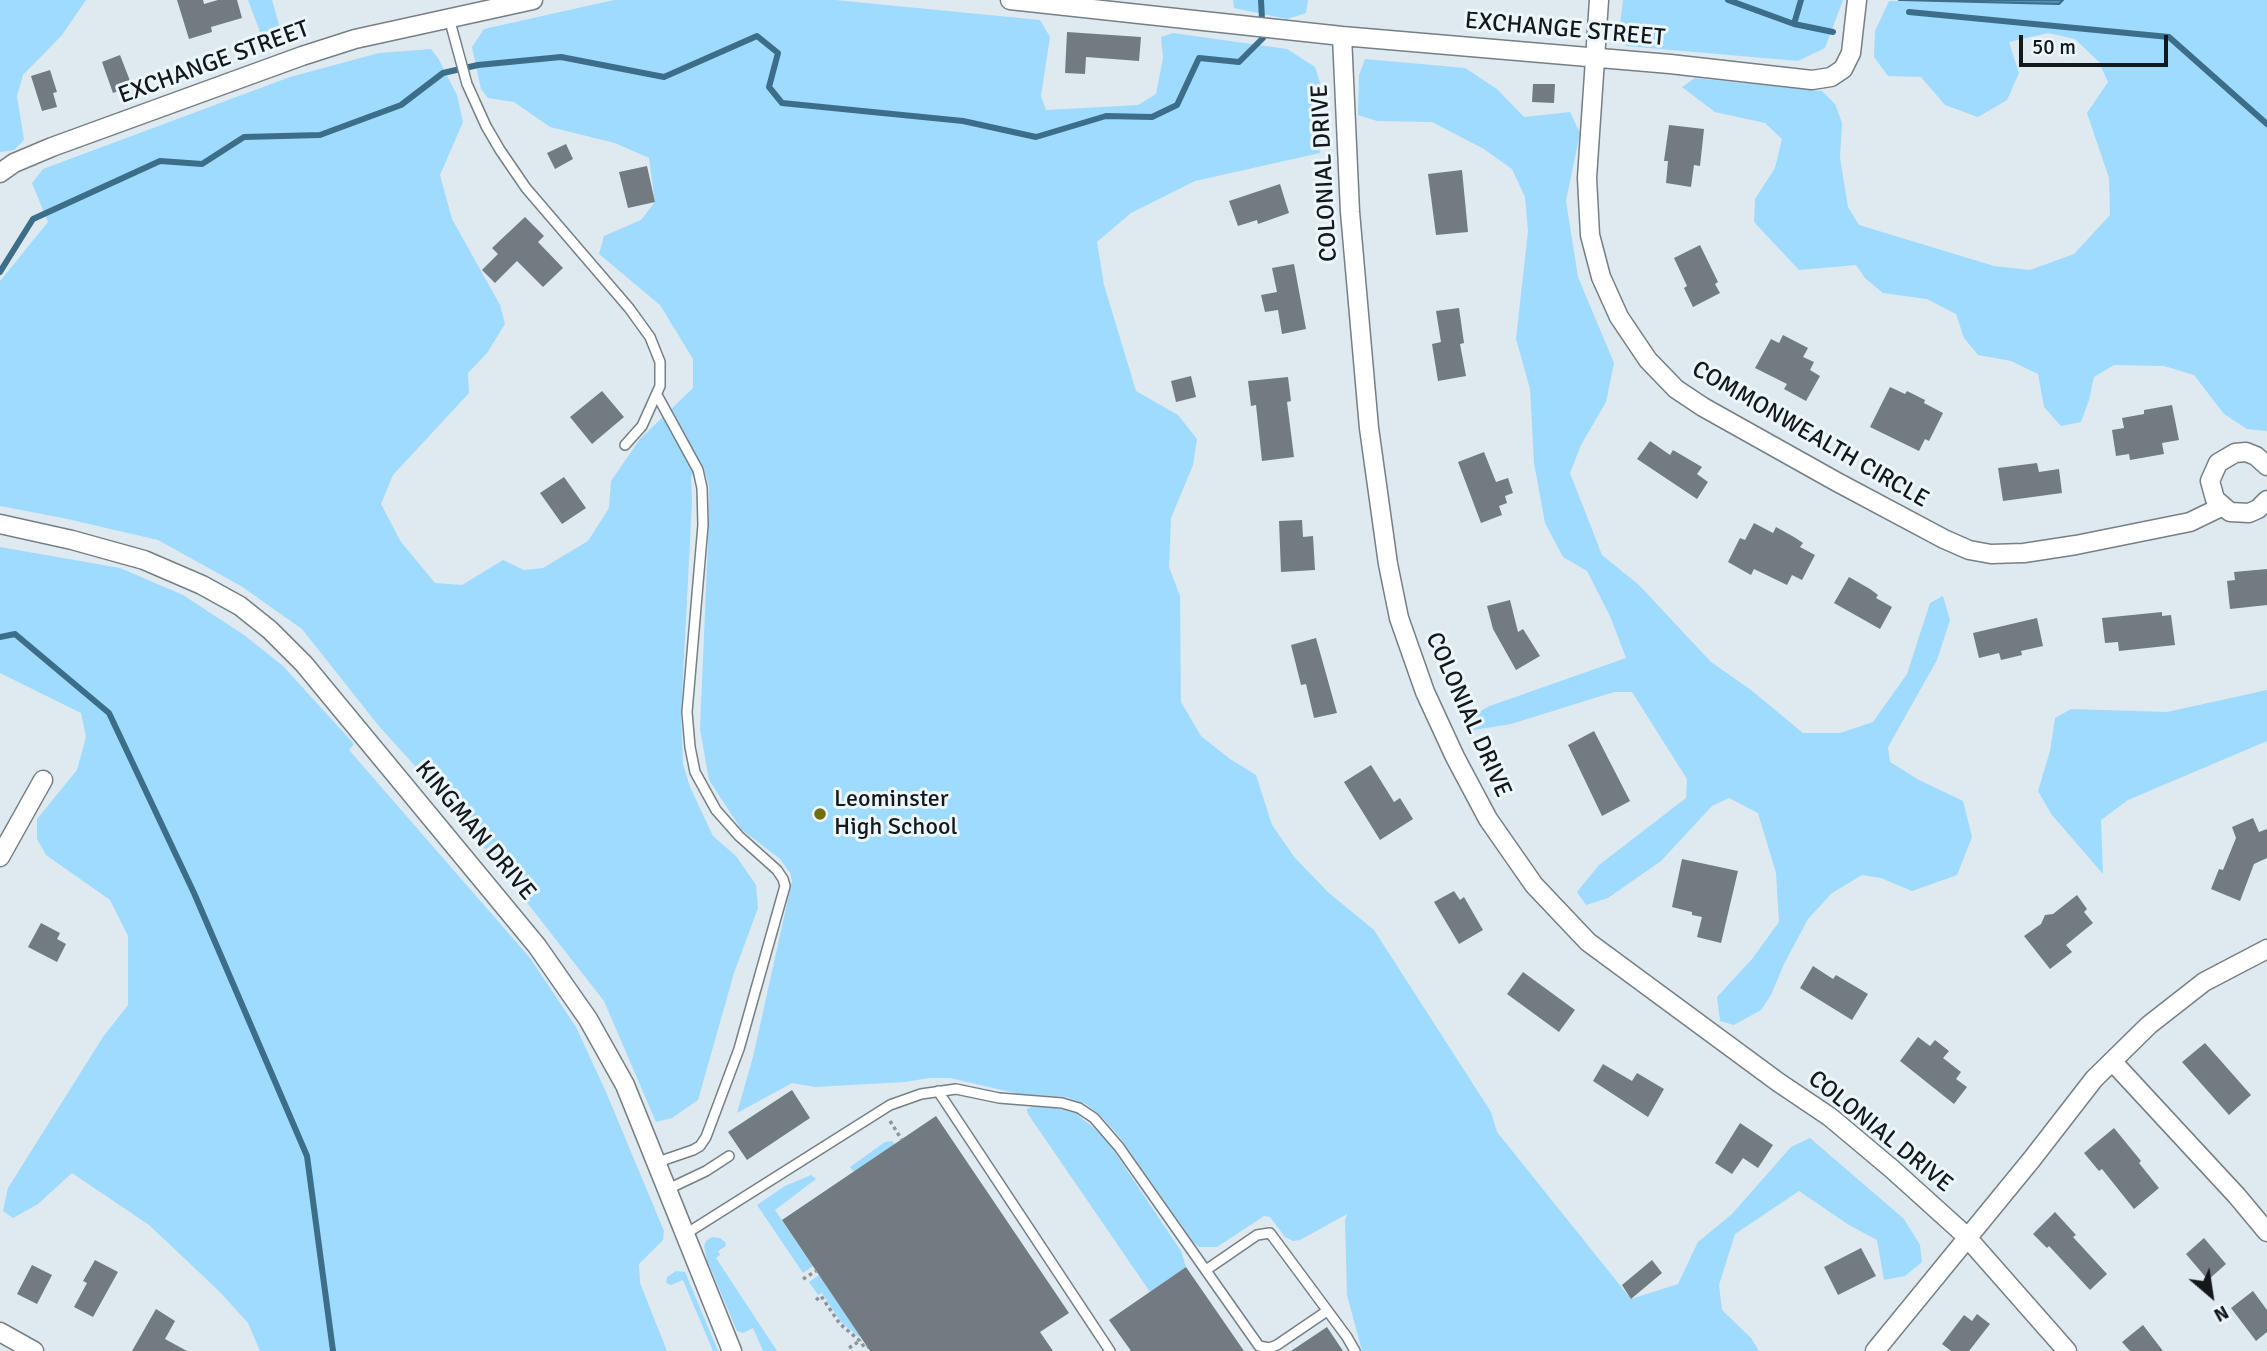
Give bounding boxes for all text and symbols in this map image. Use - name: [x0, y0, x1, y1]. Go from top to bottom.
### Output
- street label: EXCHANGE STREET: [1464, 7, 1666, 53]
- street label: EXCHANGE STREET: [115, 15, 313, 111]
- scale bar: [2022, 21, 2171, 65]
- text: 50 m: [2032, 34, 2076, 60]
- street label: COLONIAL DRIVE: [1306, 83, 1344, 263]
- street label: COMMONWEALTH CIRCLE: [1686, 355, 1934, 515]
- street label: COLONIAL DRIVE: [1419, 628, 1517, 802]
- street label: KINGMAN DRIVE: [408, 755, 542, 907]
- place label: Leominster High School: [834, 786, 957, 842]
- marker: Leominster High School: [812, 806, 828, 822]
- street label: COLONIAL DRIVE: [1802, 1065, 1958, 1199]
- north arrow: [2176, 1260, 2246, 1330]
- text: N: [2210, 1300, 2233, 1327]

